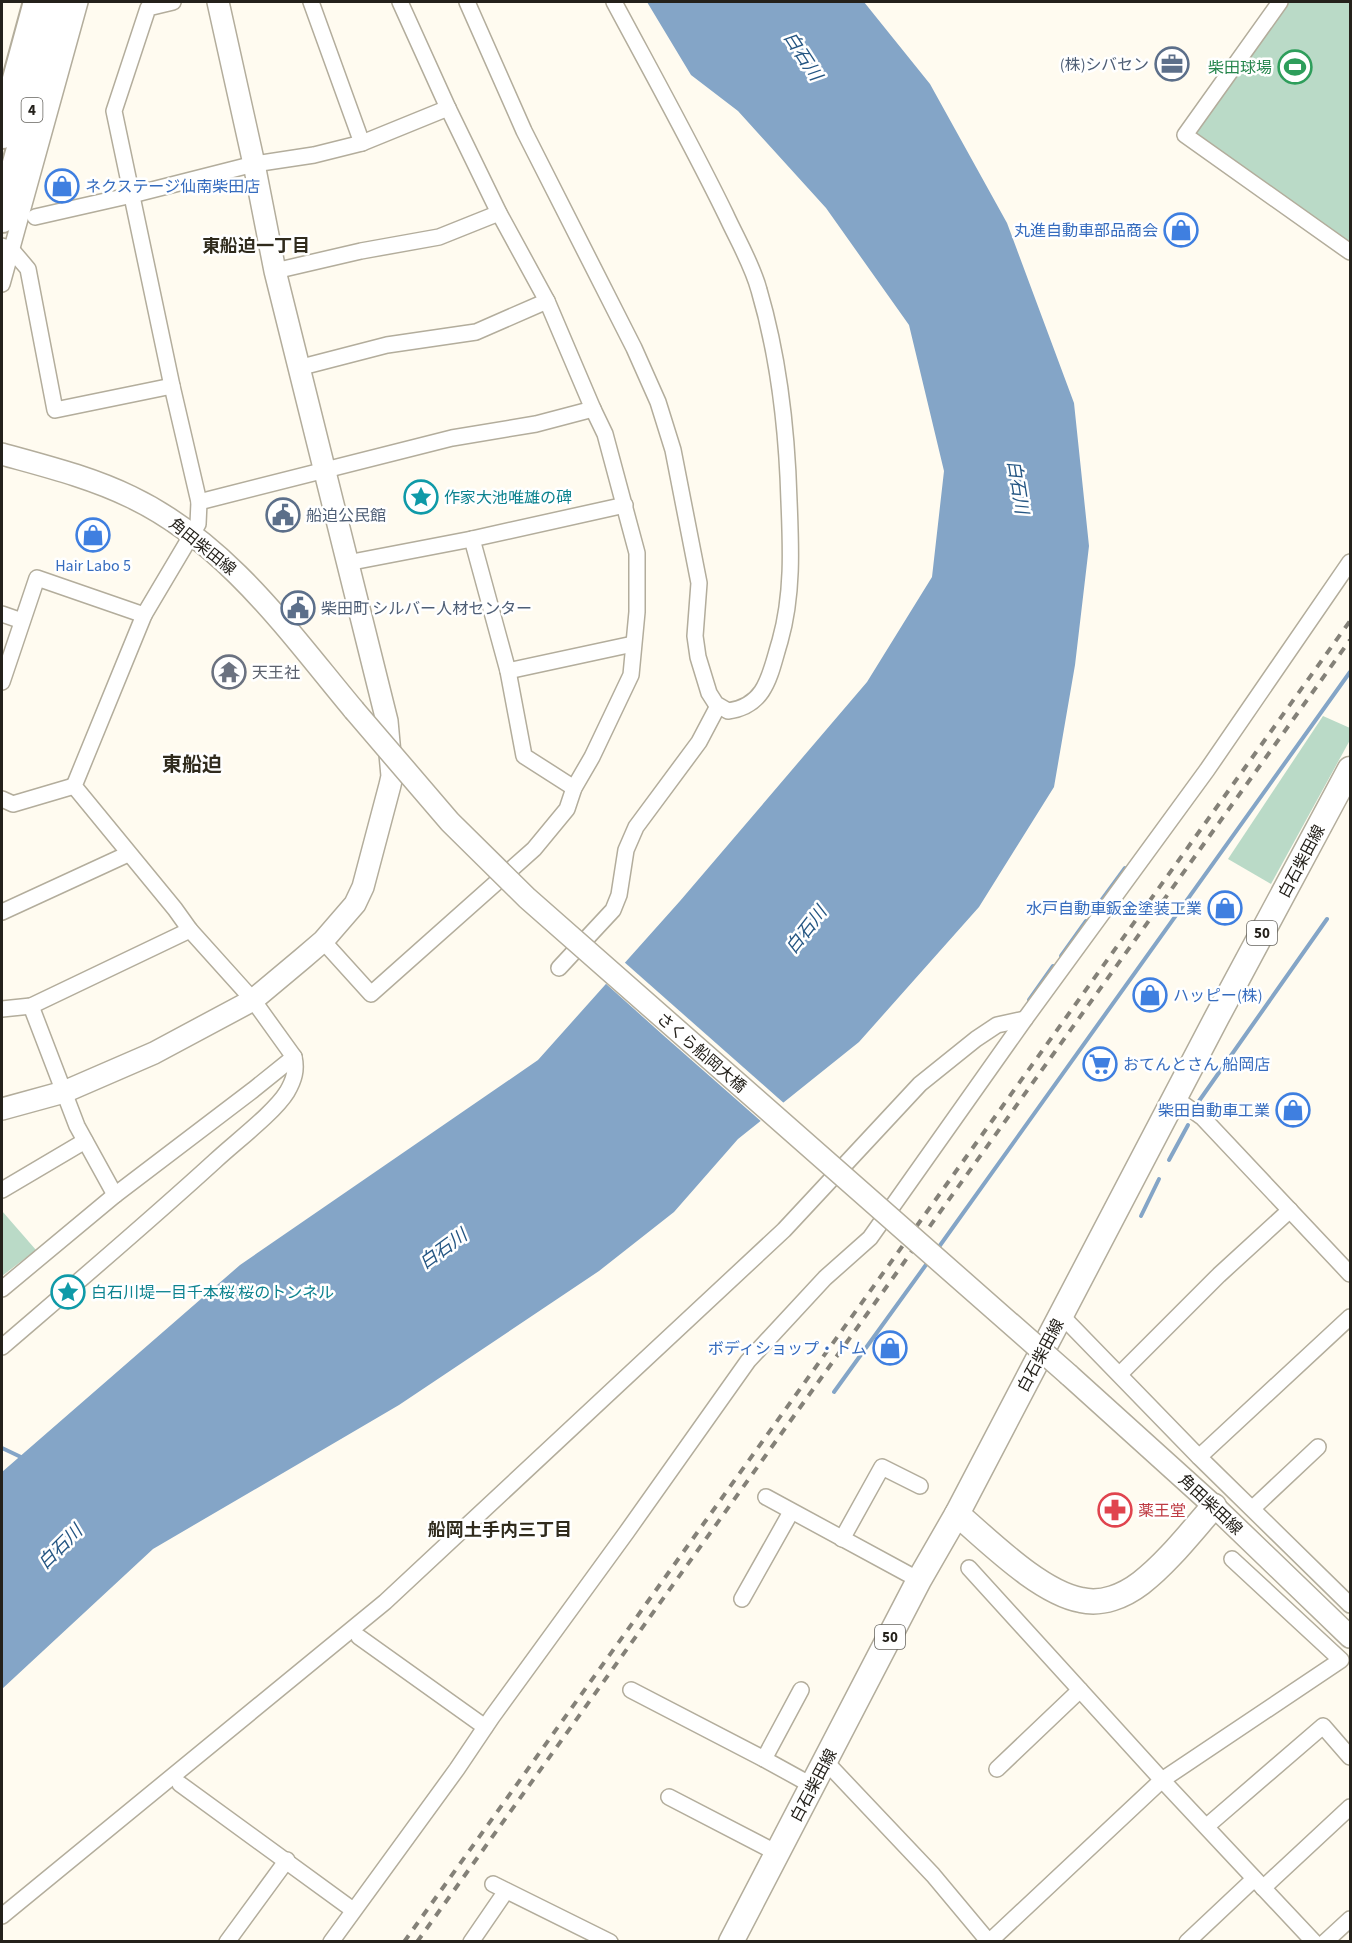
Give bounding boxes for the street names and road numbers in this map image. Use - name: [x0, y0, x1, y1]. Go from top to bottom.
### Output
- road number: 4: [22, 98, 42, 122]
- street label: 角田柴田線: [164, 513, 240, 581]
- street label: 白石柴田線: [1273, 821, 1330, 902]
- road number: 50: [1247, 921, 1277, 945]
- street label: さくら船岡大橋: [652, 1008, 751, 1098]
- street label: 白石柴田線: [1012, 1315, 1069, 1396]
- street label: 角田柴田線: [1174, 1469, 1247, 1540]
- road number: 50: [875, 1625, 905, 1649]
- street label: 白石柴田線: [785, 1745, 842, 1826]

